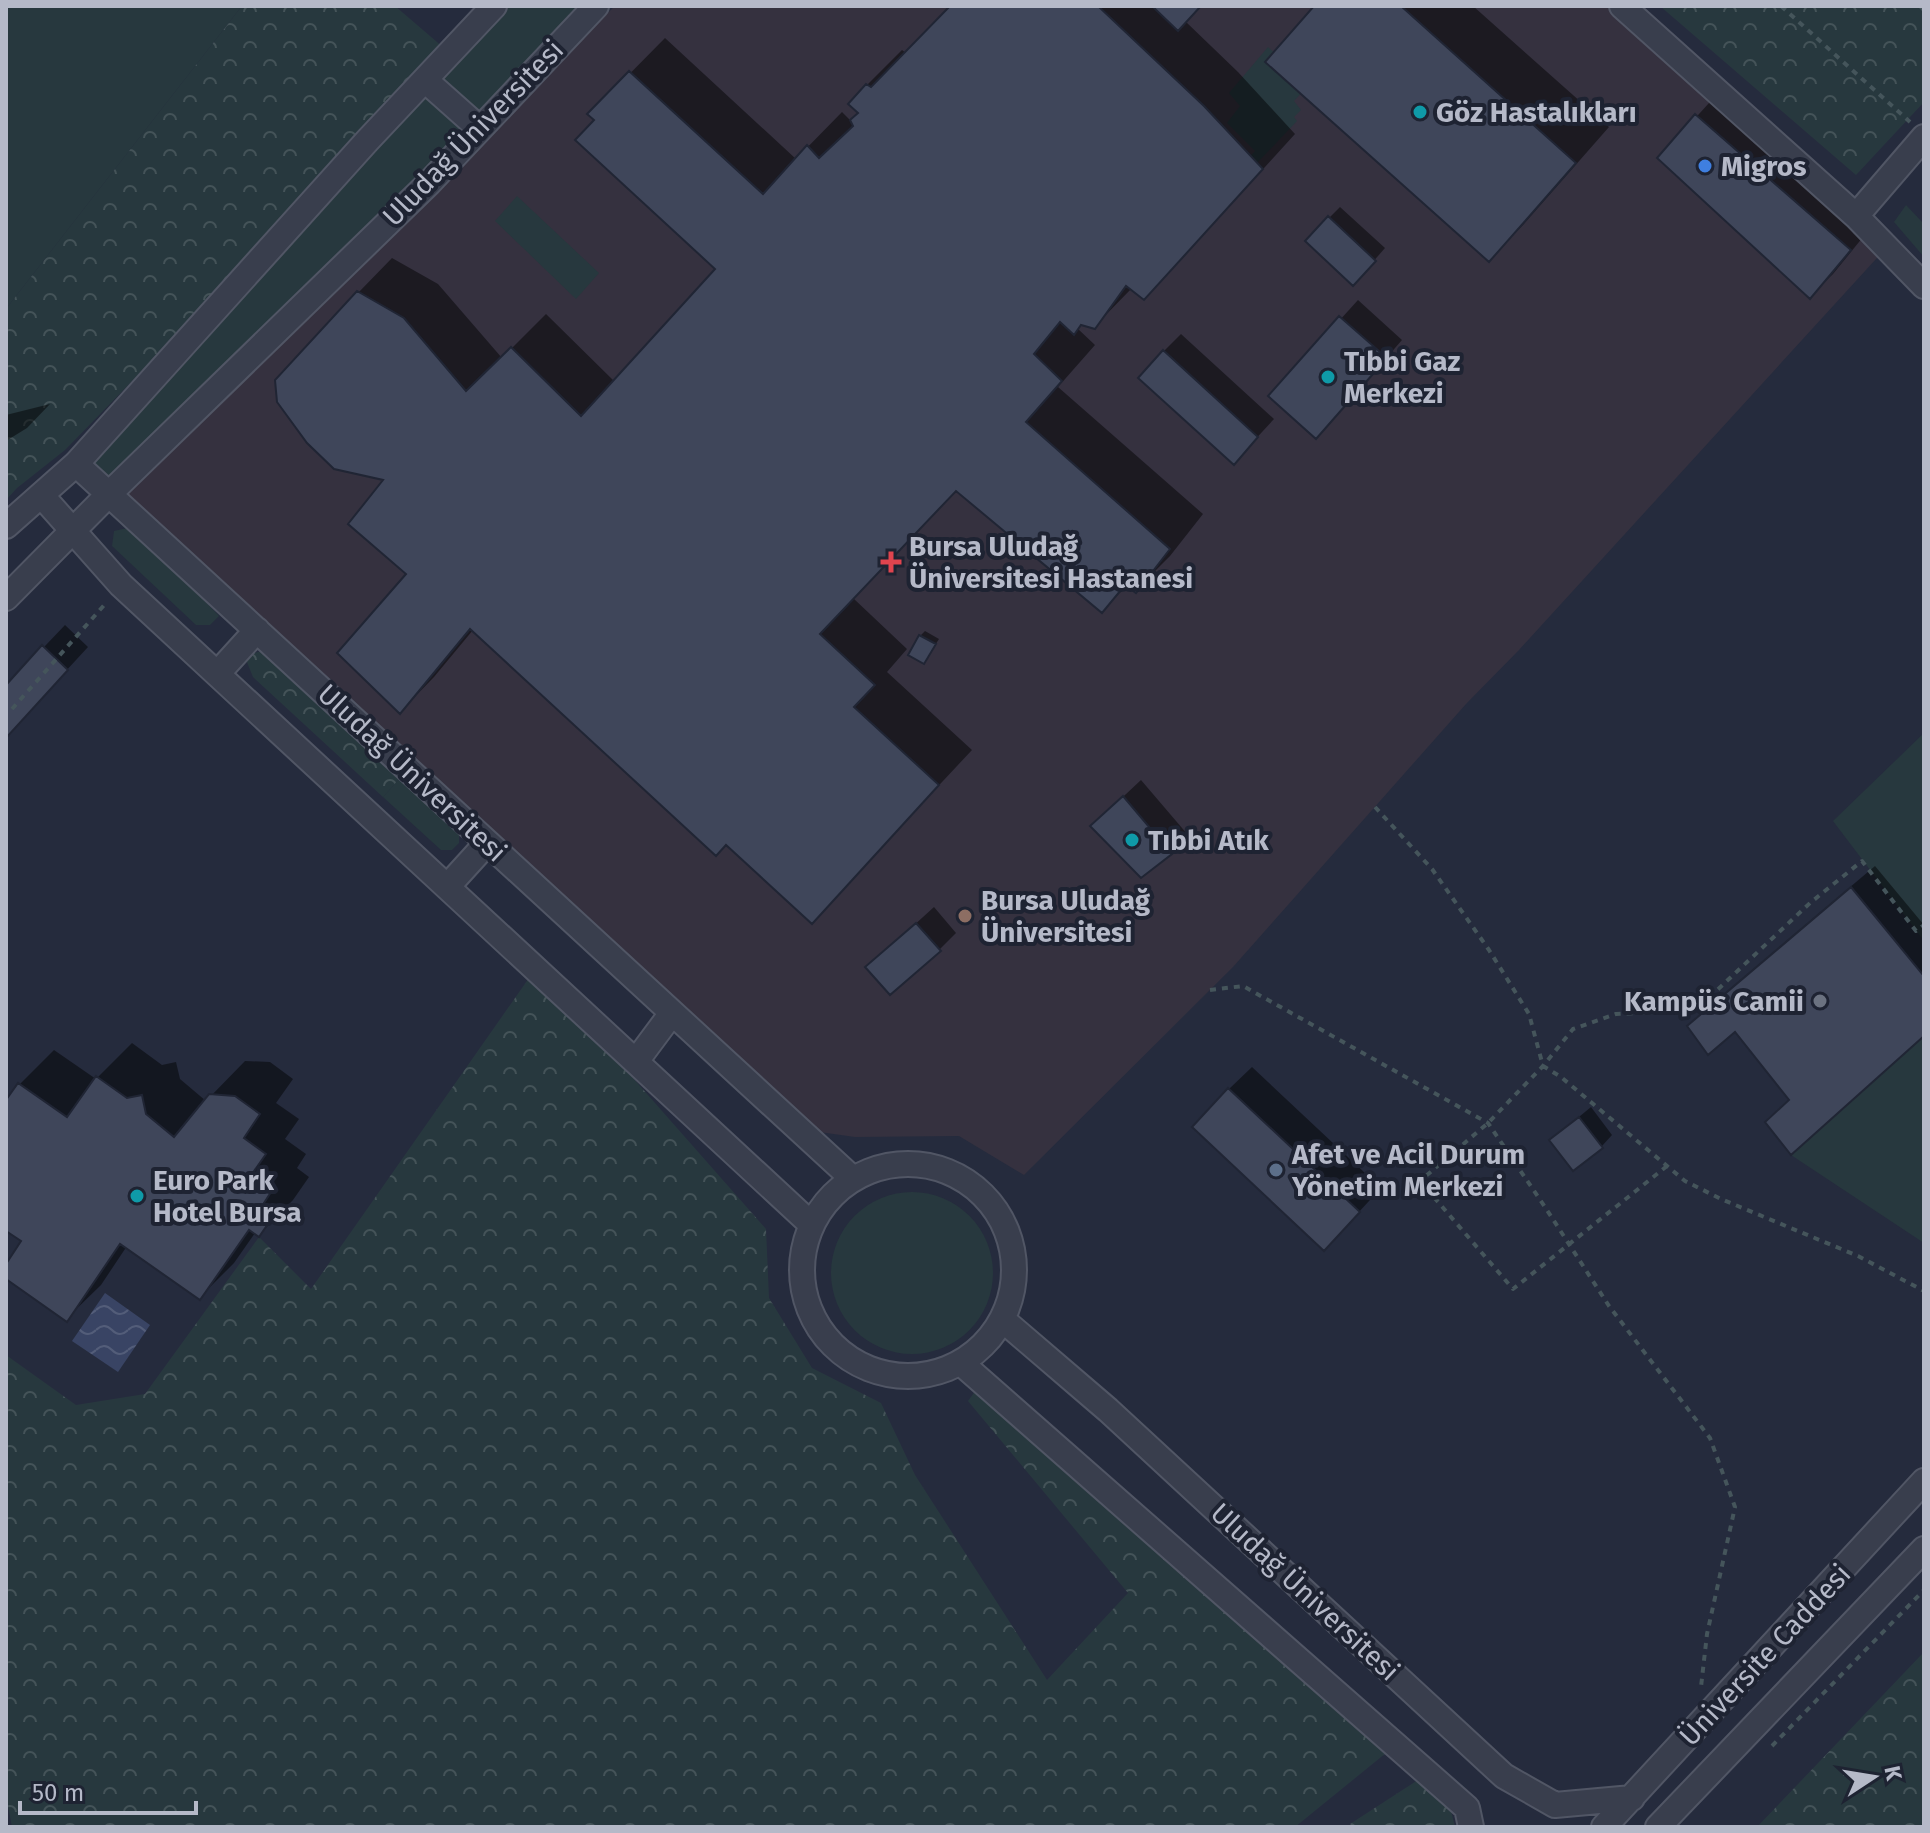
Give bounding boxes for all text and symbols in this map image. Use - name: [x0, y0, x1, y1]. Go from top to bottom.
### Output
- street label: Uludağ Üniversitesi: [376, 33, 570, 233]
- place label: Göz Hastalıkları: [1436, 96, 1637, 129]
- marker: Göz Hastalıkları: [1411, 103, 1429, 121]
- place label: Migros: [1721, 150, 1807, 183]
- marker: Migros: [1696, 157, 1714, 175]
- place label: Tıbbi Gaz Merkezi: [1344, 345, 1461, 410]
- marker: Tıbbi Gaz Merkezi: [1319, 368, 1337, 386]
- place label: Bursa Uludağ Üniversitesi Hastanesi: [909, 530, 1193, 595]
- marker: Bursa Uludağ Üniversitesi Hastanesi: [880, 551, 902, 573]
- street label: Uludağ Üniversitesi: [311, 677, 513, 869]
- place label: Tıbbi Atık: [1148, 824, 1269, 857]
- marker: Tıbbi Atık: [1123, 831, 1141, 849]
- place label: Bursa Uludağ Üniversitesi: [981, 884, 1151, 949]
- marker: Bursa Uludağ Üniversitesi: [956, 907, 974, 925]
- place label: Kampüs Camii: [1624, 985, 1804, 1018]
- marker: Kampüs Camii: [1811, 992, 1829, 1010]
- place label: Afet ve Acil Durum Yönetim Merkezi: [1291, 1138, 1525, 1203]
- marker: Afet ve Acil Durum Yönetim Merkezi: [1267, 1161, 1285, 1179]
- place label: Euro Park Hotel Bursa: [153, 1164, 302, 1229]
- marker: Euro Park Hotel Bursa: [128, 1187, 146, 1205]
- street label: Uludağ Üniversitesi: [1204, 1496, 1406, 1688]
- street label: Üniversite Caddesi: [1673, 1557, 1857, 1753]
- north arrow: [1834, 1737, 1914, 1817]
- text: K: [1878, 1763, 1908, 1784]
- scale bar: [20, 1765, 196, 1815]
- text: 50 m: [32, 1779, 84, 1807]

